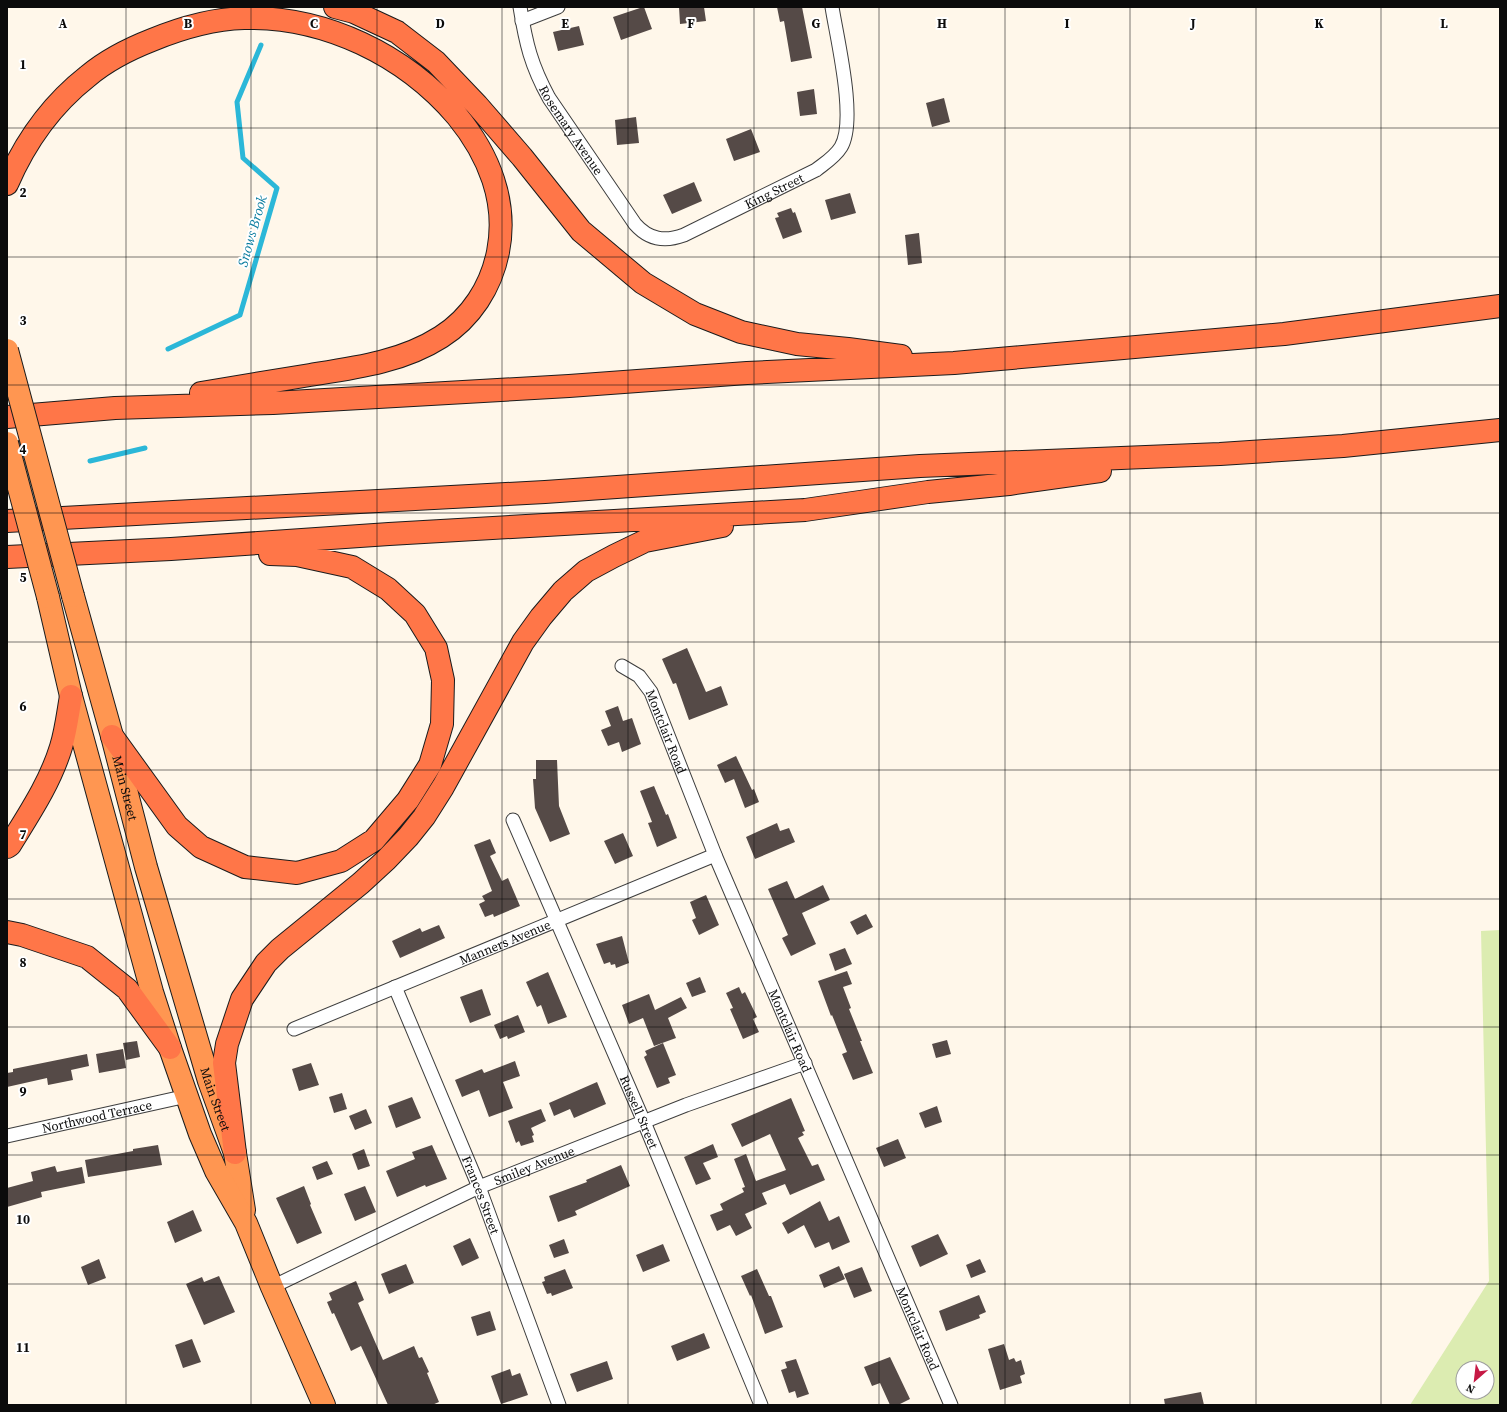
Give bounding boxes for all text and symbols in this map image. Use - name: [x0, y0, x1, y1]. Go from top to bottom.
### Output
- text: A: [59, 15, 68, 32]
- text: B: [184, 15, 193, 32]
- text: C: [310, 15, 318, 32]
- text: D: [435, 15, 445, 32]
- text: E: [561, 15, 569, 32]
- text: F: [687, 15, 695, 32]
- text: G: [812, 15, 821, 32]
- text: H: [937, 15, 947, 32]
- text: I: [1064, 15, 1070, 32]
- text: J: [1189, 15, 1196, 32]
- text: K: [1314, 15, 1324, 32]
- text: L: [1440, 15, 1448, 32]
- text: 1: [19, 56, 27, 73]
- street label: Rosemary Avenue: [535, 83, 607, 179]
- street label: King Street: [742, 169, 807, 213]
- text: 2: [19, 184, 27, 201]
- water label: Snows Brook: [232, 193, 272, 269]
- text: 3: [19, 312, 27, 329]
- text: 4: [19, 441, 27, 458]
- text: 5: [19, 569, 27, 586]
- street label: Montclair Road: [642, 687, 690, 777]
- text: 6: [19, 698, 27, 715]
- street label: Main Street: [108, 754, 142, 823]
- text: 7: [19, 826, 27, 843]
- street label: Manners Avenue: [457, 916, 553, 969]
- text: 8: [19, 954, 27, 971]
- street label: Montclair Road: [765, 987, 816, 1076]
- street label: Main Street: [196, 1065, 235, 1134]
- street label: Russell Street: [616, 1073, 662, 1152]
- text: 9: [19, 1083, 27, 1100]
- street label: Northwood Terrace: [40, 1096, 154, 1137]
- street label: Smiley Avenue: [491, 1142, 577, 1189]
- street label: Frances Street: [458, 1153, 504, 1237]
- text: 10: [16, 1211, 30, 1228]
- street label: Montclair Road: [892, 1284, 943, 1374]
- text: 11: [16, 1339, 30, 1356]
- north arrow: [1455, 1360, 1495, 1400]
- text: N: [1463, 1380, 1478, 1397]

